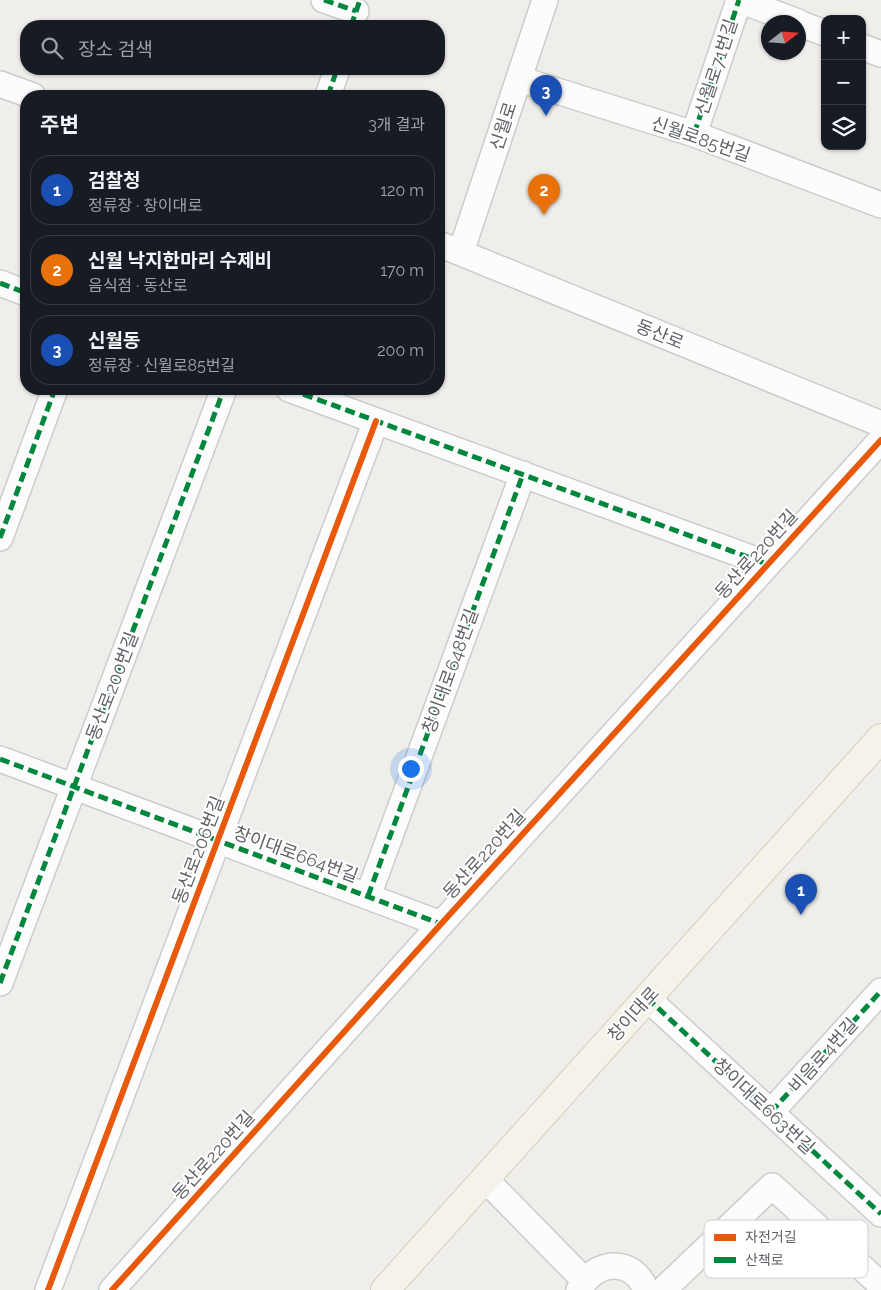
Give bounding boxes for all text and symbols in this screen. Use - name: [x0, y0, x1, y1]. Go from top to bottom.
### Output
- north arrow: [761, 15, 806, 60]
- map controls: [821, 15, 866, 150]
- button: +: [821, 15, 866, 60]
- street label: 신월로71번길: [691, 16, 741, 118]
- search box: [20, 20, 445, 75]
- icon: search: [38, 34, 66, 62]
- text: 장소 검색: [78, 38, 153, 60]
- button: −: [821, 60, 866, 105]
- pin: 3: [530, 75, 562, 116]
- street label: 신월로: [485, 99, 521, 153]
- button: layers: [821, 105, 866, 150]
- text: 주변: [40, 112, 79, 137]
- street label: 신월로85번길: [649, 112, 753, 166]
- text: 3개 결과: [368, 115, 425, 134]
- text: 검찰청: [88, 169, 140, 191]
- pin: 2: [528, 174, 560, 215]
- text: 1: [53, 181, 61, 200]
- text: 120 m: [380, 181, 424, 200]
- text: 정류장 · 창이대로: [88, 196, 202, 215]
- text: 신월 낙지한마리 수제비: [88, 249, 272, 271]
- text: 2: [52, 261, 62, 280]
- text: 170 m: [380, 261, 424, 280]
- text: 음식점 · 동산로: [88, 276, 188, 295]
- street label: 동산로: [633, 315, 687, 353]
- text: 신월동: [88, 329, 140, 351]
- text: 3: [53, 341, 61, 360]
- text: 200 m: [377, 341, 424, 360]
- text: 정류장 · 신월로85번길: [88, 356, 235, 375]
- street label: 동산로220번길: [711, 505, 801, 603]
- street label: 창이대로648번길: [418, 606, 482, 736]
- street label: 동산로200번길: [82, 629, 142, 743]
- your location: [398, 756, 424, 782]
- street label: 동산로206번길: [168, 793, 228, 907]
- street label: 동산로220번길: [439, 805, 529, 903]
- street label: 창이대로664번길: [231, 822, 361, 886]
- pin: 1: [785, 874, 817, 915]
- street label: 창이대로: [603, 982, 663, 1046]
- street label: 비음로4번길: [784, 1014, 862, 1096]
- street label: 창이대로663번길: [709, 1054, 819, 1158]
- street label: 동산로220번길: [168, 1106, 258, 1204]
- legend: [704, 1220, 868, 1278]
- text: 자전거길: [745, 1229, 797, 1245]
- text: 산책로: [745, 1252, 784, 1268]

